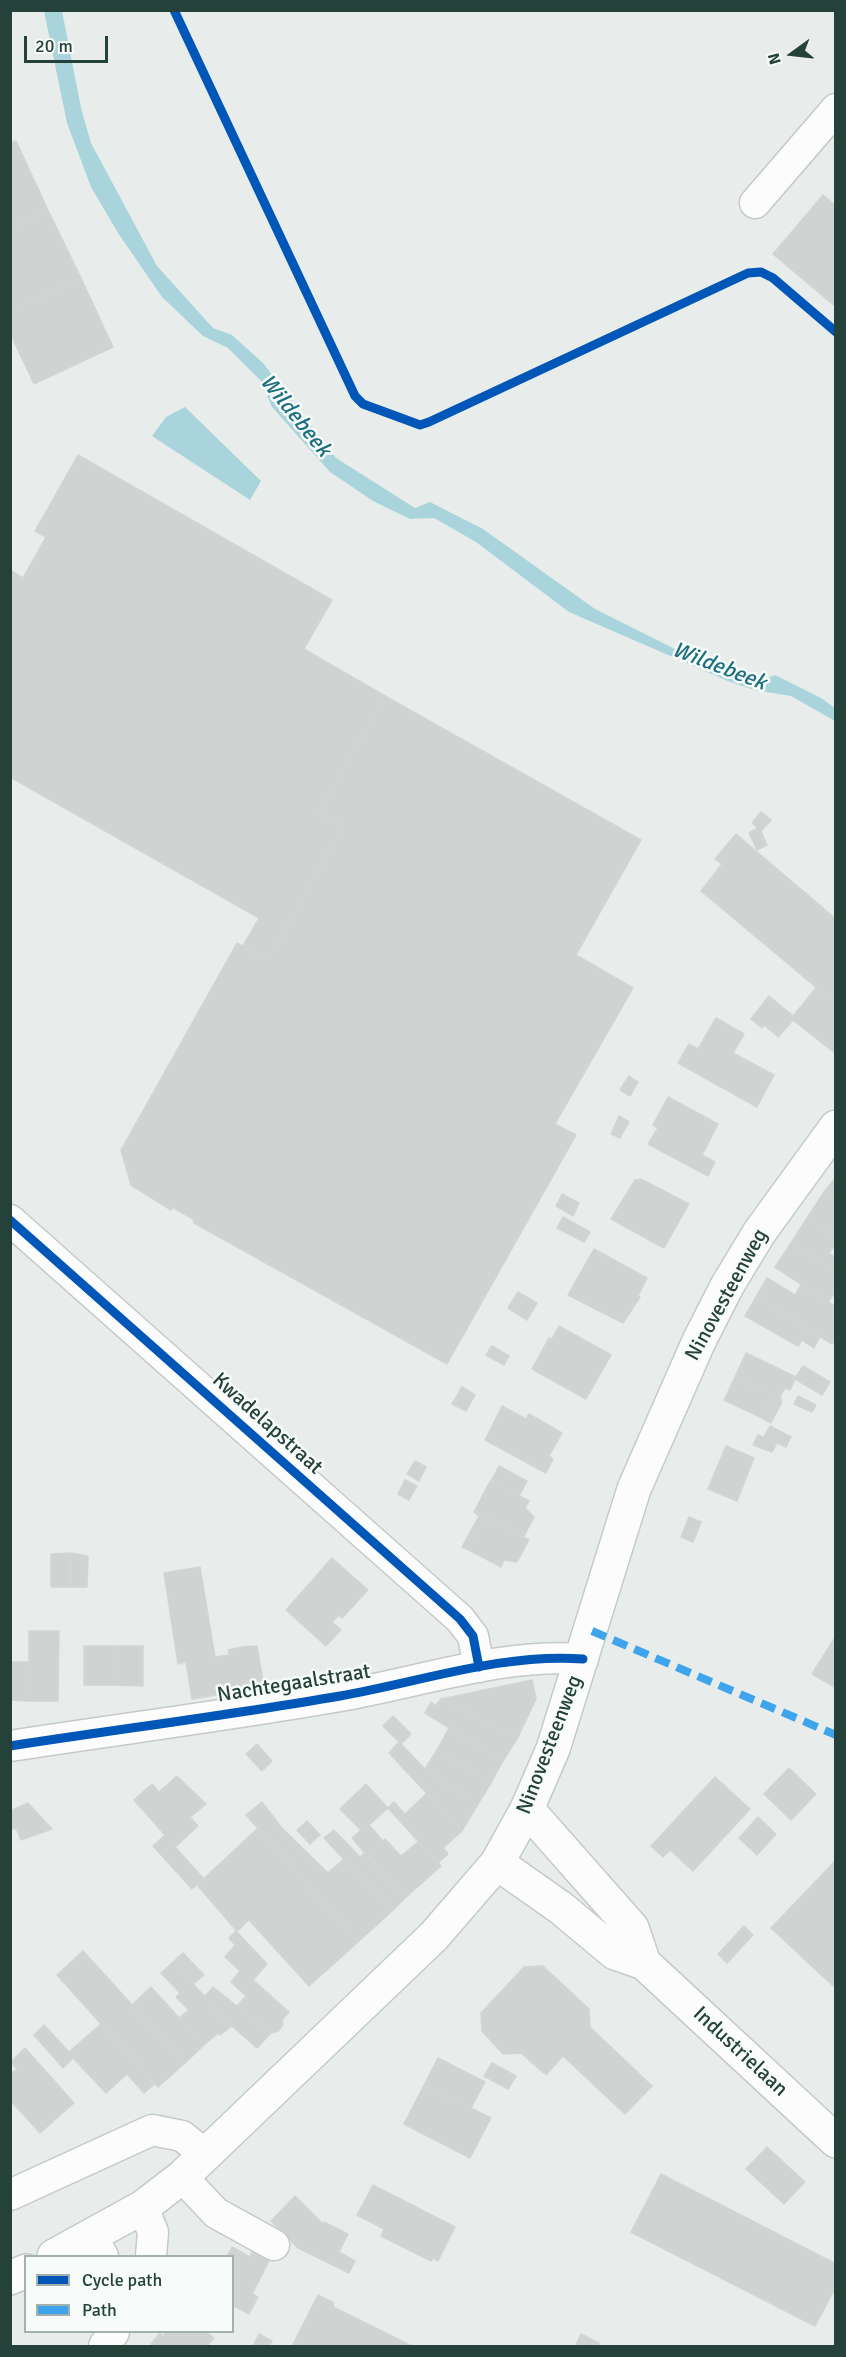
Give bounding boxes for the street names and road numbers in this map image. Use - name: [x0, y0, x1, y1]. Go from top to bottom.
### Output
- street label: Ninovesteenweg: [680, 1225, 774, 1365]
- street label: Kwadelapstraat: [207, 1368, 327, 1480]
- street label: Nachtegaalstraat: [216, 1659, 372, 1709]
- street label: Ninovesteenweg: [512, 1672, 588, 1818]
- street label: Industrielaan: [688, 2002, 792, 2102]

